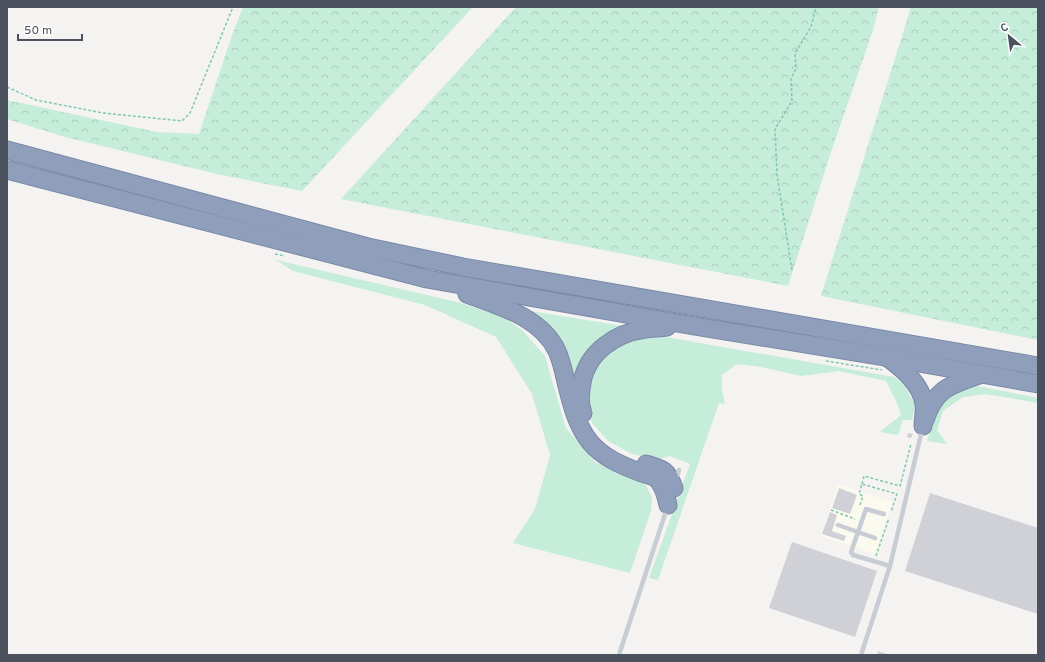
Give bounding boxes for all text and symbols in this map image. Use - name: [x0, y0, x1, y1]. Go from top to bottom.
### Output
- scale bar: [18, 16, 82, 42]
- north arrow: [989, 16, 1029, 56]
- text: С: [998, 20, 1011, 36]
- text: 50 m: [24, 23, 52, 39]

